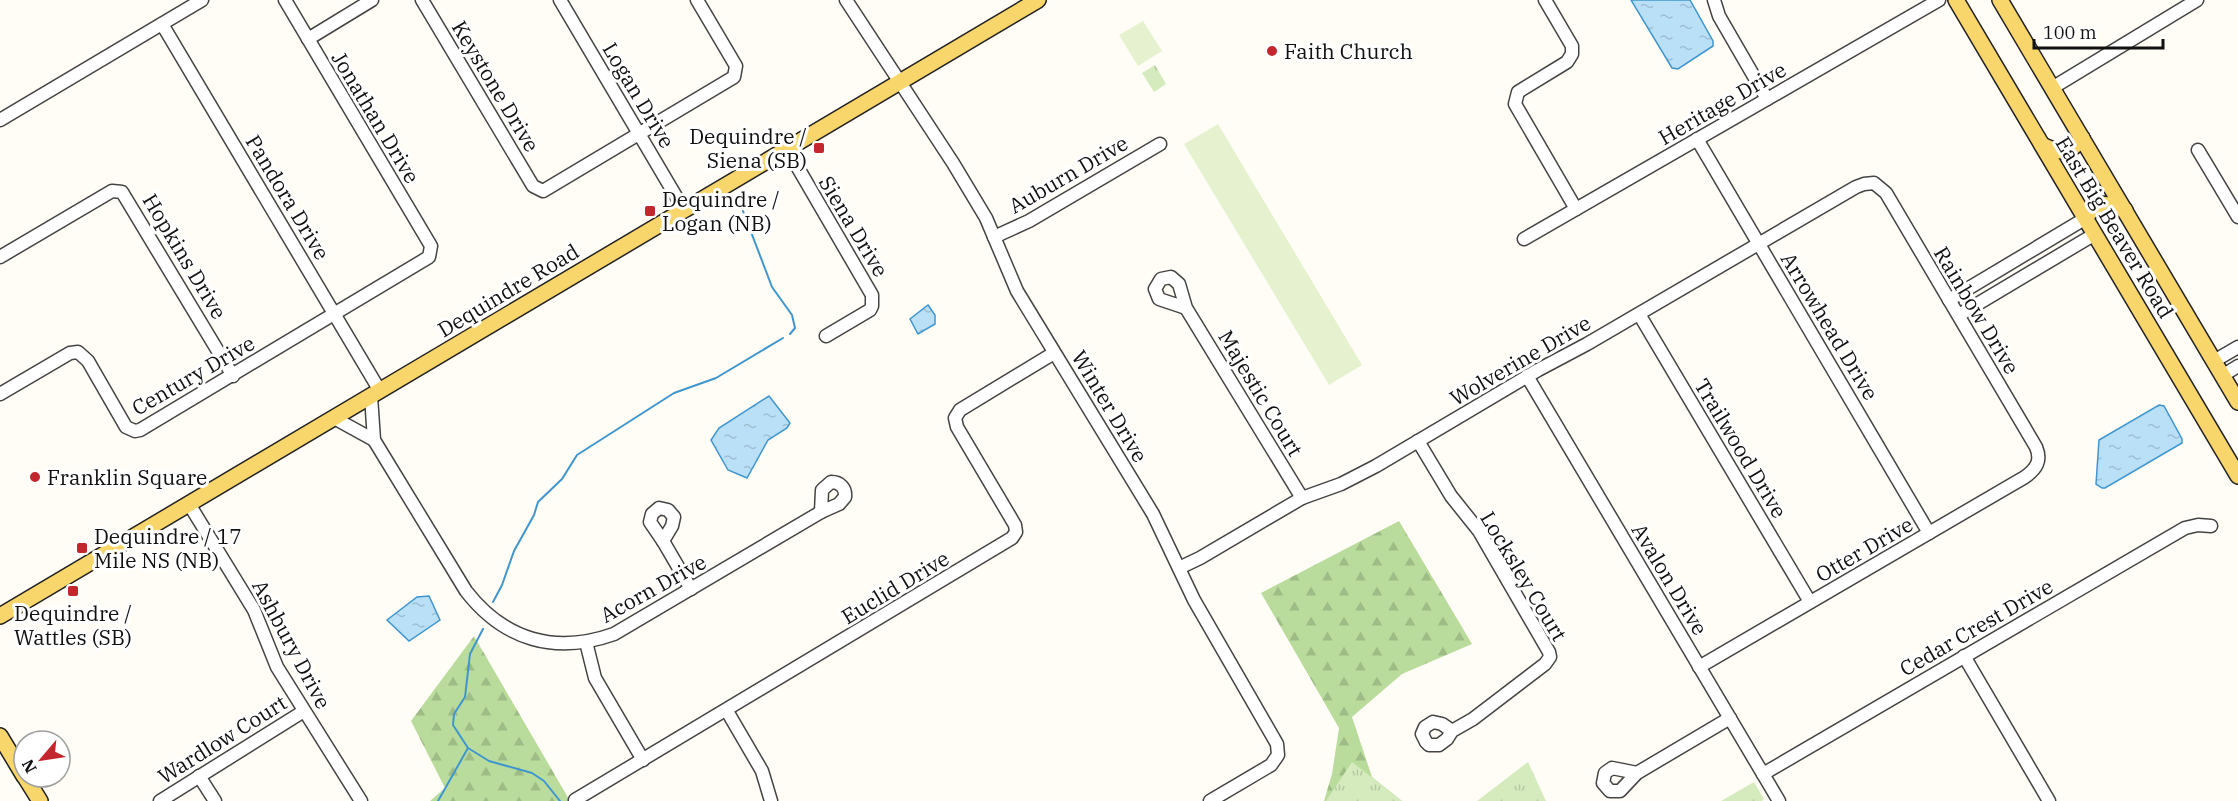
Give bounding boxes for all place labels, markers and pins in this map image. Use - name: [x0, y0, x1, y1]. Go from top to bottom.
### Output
- place label: Faith Church: [1284, 37, 1413, 65]
- marker: Faith Church: [1265, 44, 1279, 58]
- place label: Dequindre / Siena (SB): [689, 122, 807, 174]
- marker: Dequindre / Siena (SB): [812, 141, 826, 155]
- place label: Dequindre / Logan (NB): [662, 185, 780, 237]
- marker: Dequindre / Logan (NB): [643, 204, 657, 218]
- place label: Franklin Square: [47, 463, 207, 491]
- marker: Franklin Square: [28, 470, 42, 484]
- place label: Dequindre / 17 Mile NS (NB): [94, 522, 242, 574]
- marker: Dequindre / 17 Mile NS (NB): [75, 541, 89, 555]
- marker: Dequindre / Wattles (SB): [66, 584, 80, 598]
- place label: Dequindre / Wattles (SB): [14, 599, 132, 651]

